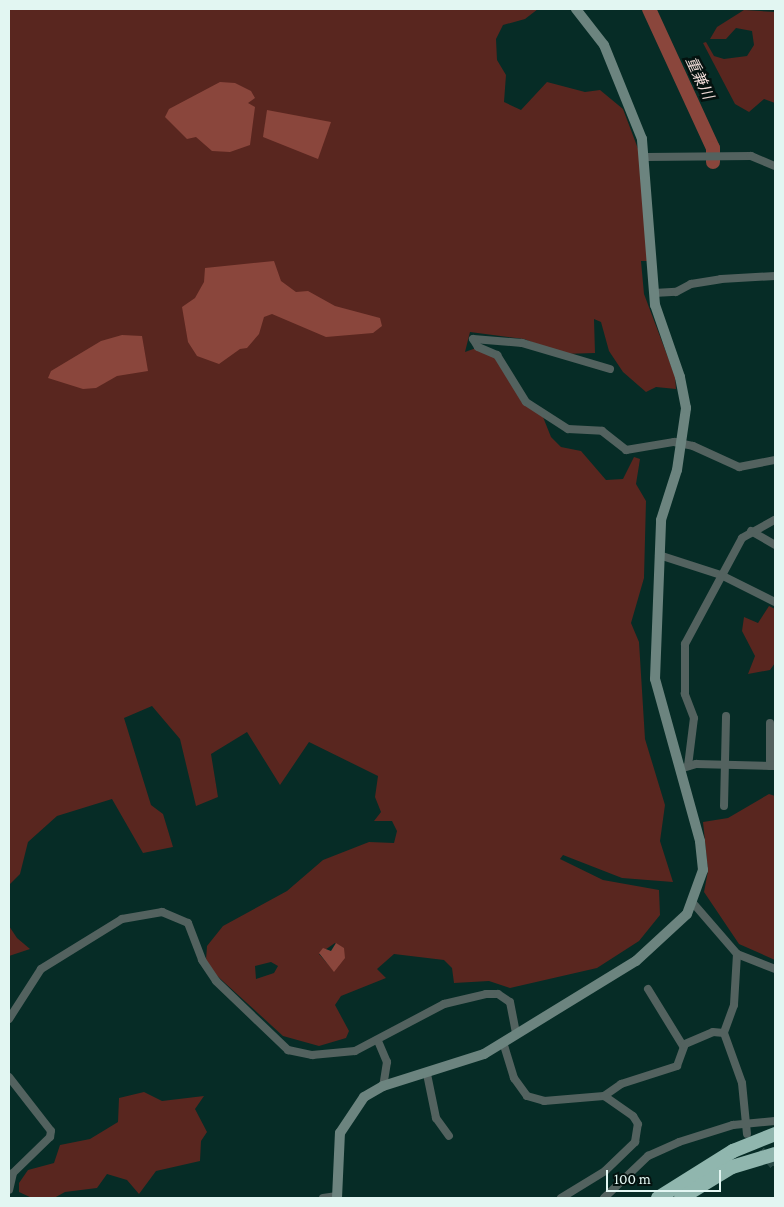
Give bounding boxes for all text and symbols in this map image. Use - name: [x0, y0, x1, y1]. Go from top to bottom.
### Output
- water label: 重兼川: [681, 54, 717, 102]
- scale bar: [609, 1160, 724, 1192]
- text: 100 m: [614, 1171, 651, 1187]

